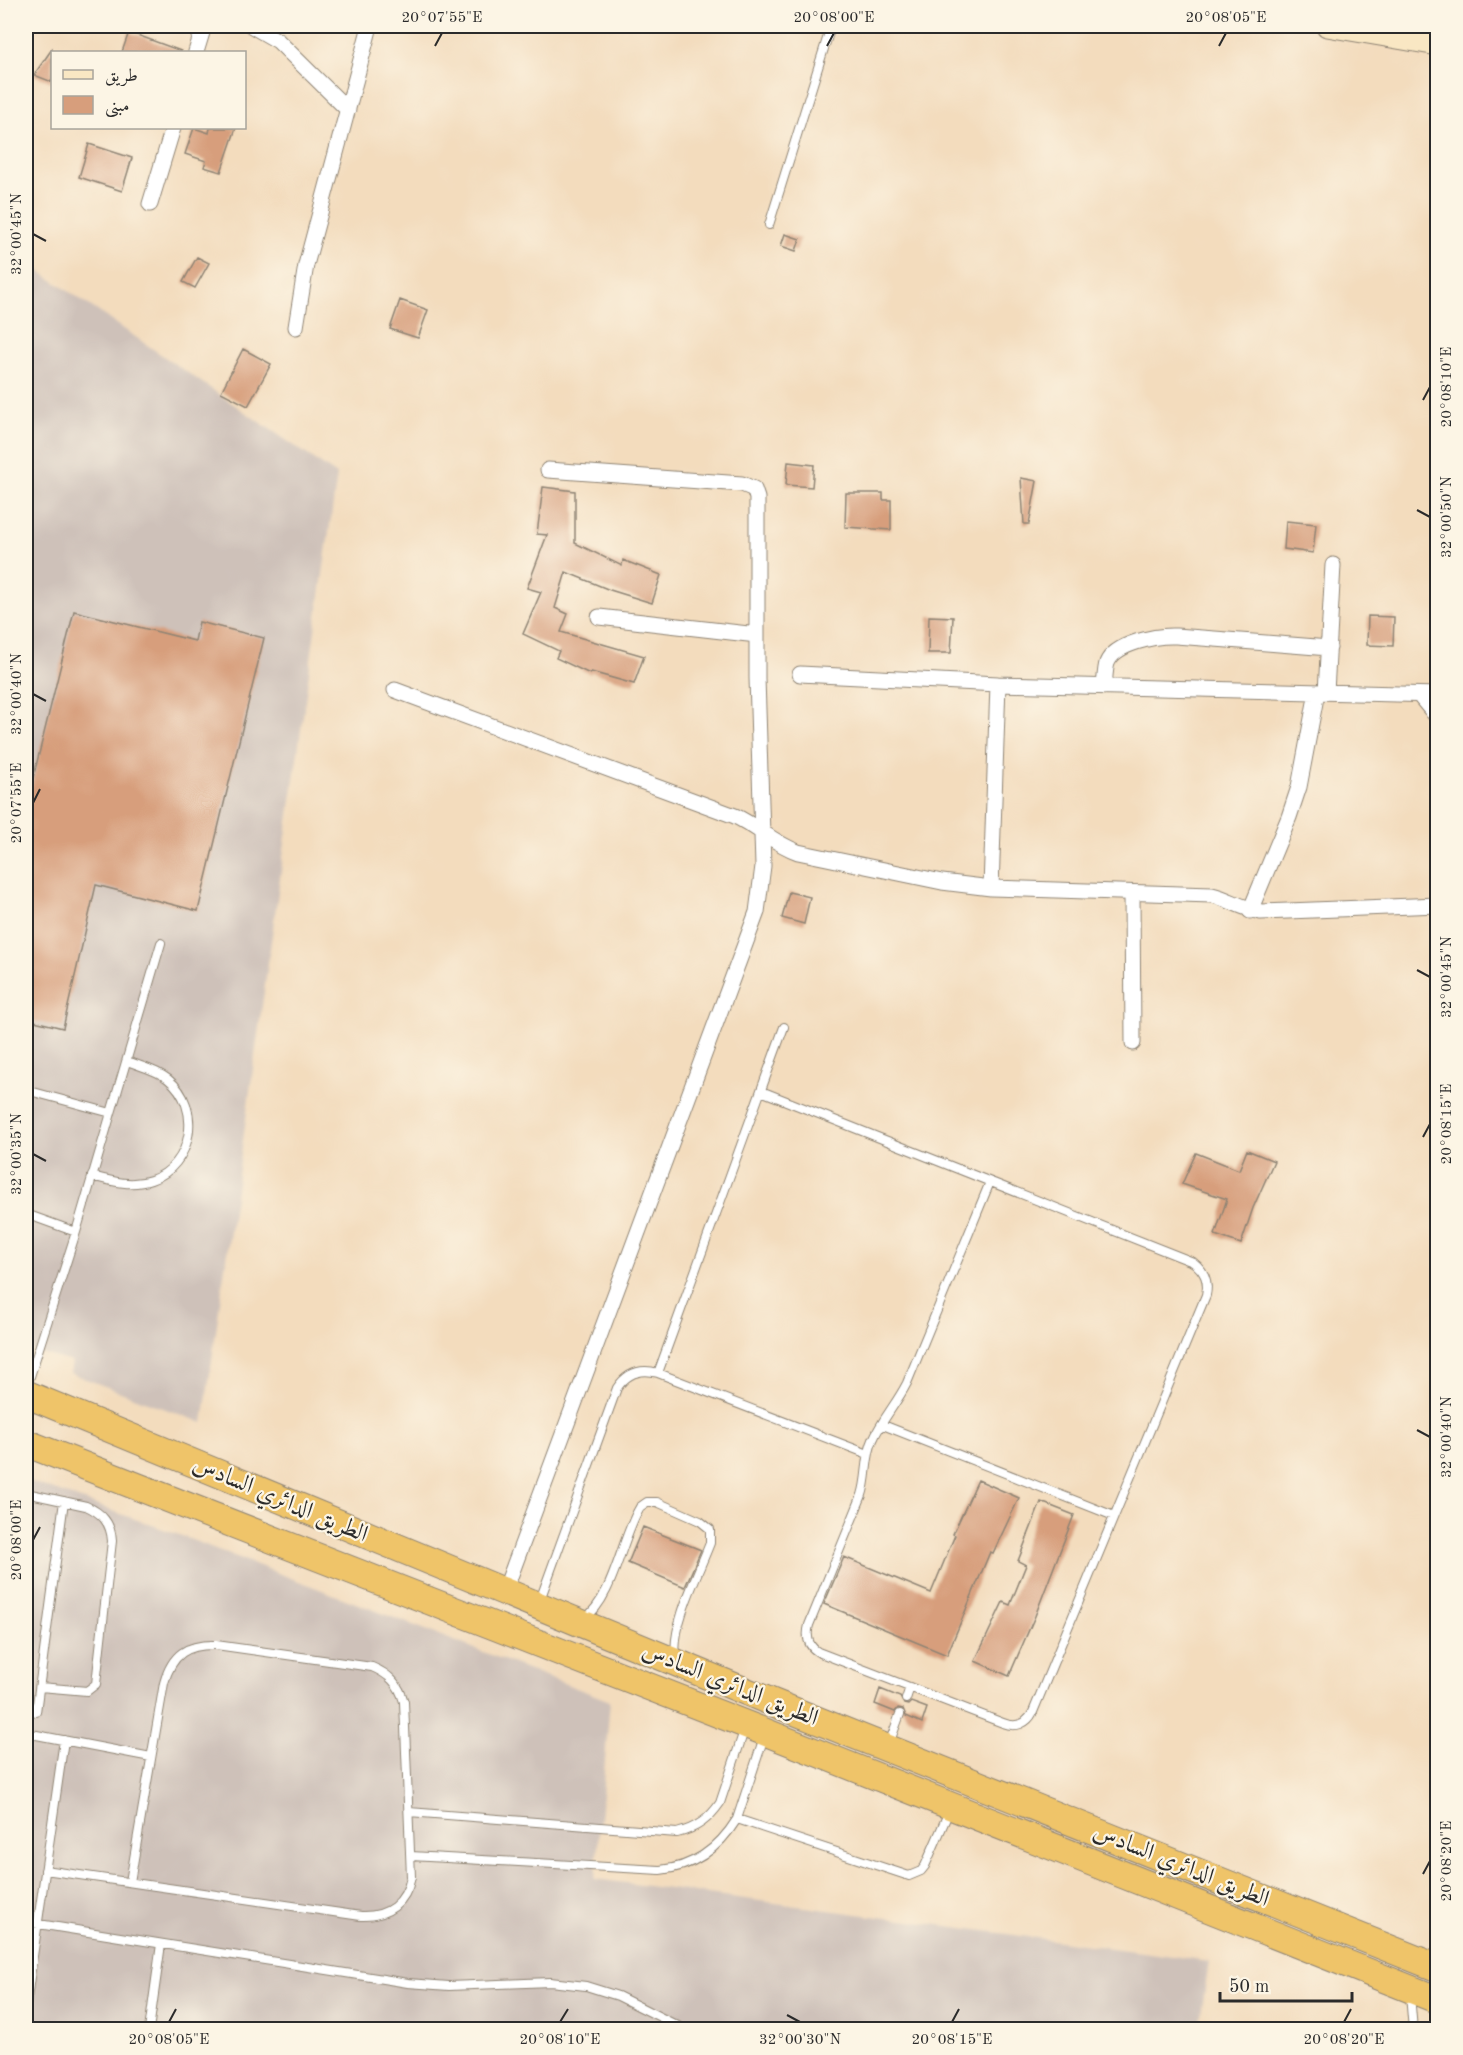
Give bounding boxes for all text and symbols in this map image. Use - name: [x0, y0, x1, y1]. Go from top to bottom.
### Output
- text: 20°07'55"E: [402, 11, 482, 26]
- text: 20°08'00"E: [794, 11, 874, 26]
- text: 20°08'05"E: [1186, 11, 1266, 26]
- legend: [51, 51, 246, 129]
- text: طريق: [105, 67, 138, 87]
- text: مبنى: [105, 97, 130, 118]
- text: 32°00'45"N: [10, 193, 25, 275]
- text: 20°08'10"E: [1440, 347, 1455, 427]
- text: 32°00'50"N: [1440, 476, 1455, 558]
- text: 32°00'40"N: [10, 653, 25, 735]
- text: 20°07'55"E: [10, 763, 25, 843]
- text: 32°00'45"N: [1440, 936, 1455, 1018]
- text: 20°08'15"E: [1440, 1084, 1455, 1164]
- text: 32°00'35"N: [10, 1113, 25, 1195]
- text: 32°00'40"N: [1440, 1396, 1455, 1478]
- street label: الطريق الدائري السادس: [187, 1452, 371, 1552]
- text: 20°08'00"E: [10, 1500, 25, 1580]
- street label: الطريق الدائري السادس: [637, 1639, 821, 1736]
- street label: الطريق الدائري السادس: [1088, 1820, 1272, 1917]
- text: 20°08'20"E: [1440, 1821, 1455, 1901]
- scale bar: [1220, 1965, 1352, 2003]
- text: 50 m: [1229, 1978, 1269, 1996]
- text: 20°08'05"E: [129, 2033, 209, 2048]
- text: 20°08'10"E: [520, 2033, 600, 2048]
- text: 32°00'30"N: [759, 2033, 841, 2048]
- text: 20°08'15"E: [912, 2033, 992, 2048]
- text: 20°08'20"E: [1304, 2033, 1384, 2048]

